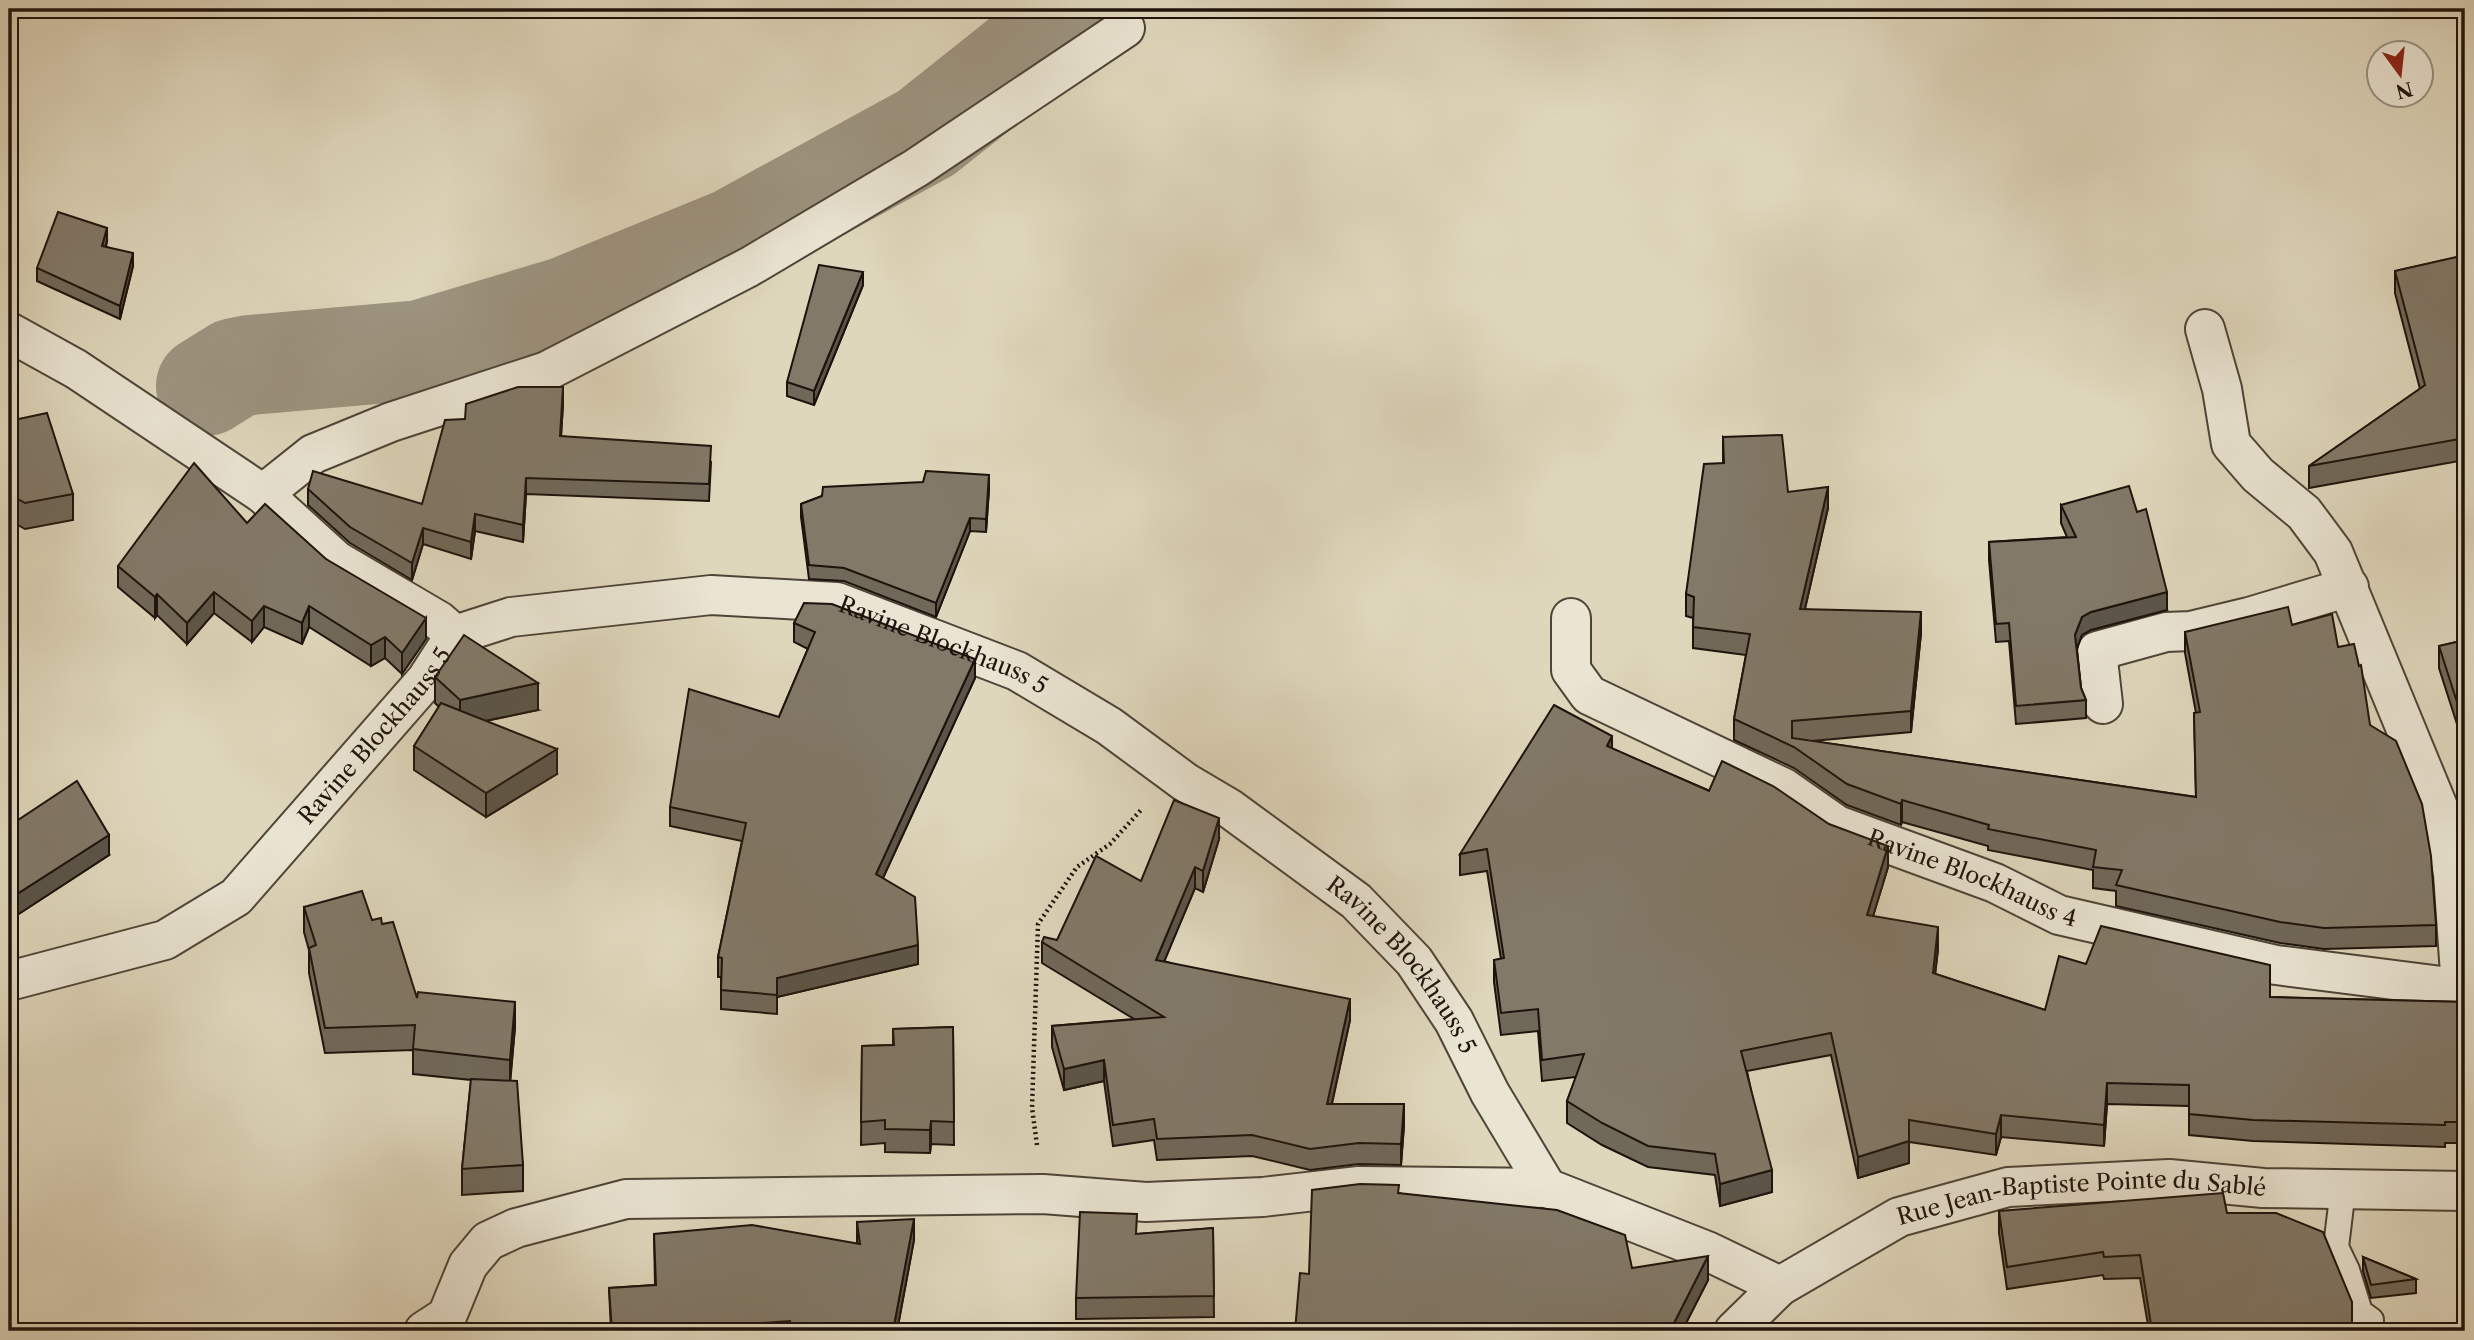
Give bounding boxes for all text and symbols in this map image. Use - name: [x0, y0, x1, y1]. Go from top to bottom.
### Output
- north arrow: [2366, 38, 2436, 108]
- text: N: [2393, 77, 2415, 103]
- street label: Ravine Blockhauss 5: [835, 590, 1053, 700]
- street label: Ravine Blockhauss 5: [292, 642, 457, 830]
- street label: Ravine Blockhauss 4: [1864, 823, 2079, 933]
- street label: Ravine Blockhauss 5: [1321, 870, 1482, 1058]
- street label: Rue Jean-Baptiste Pointe du Sablé: [1894, 1165, 2267, 1231]

